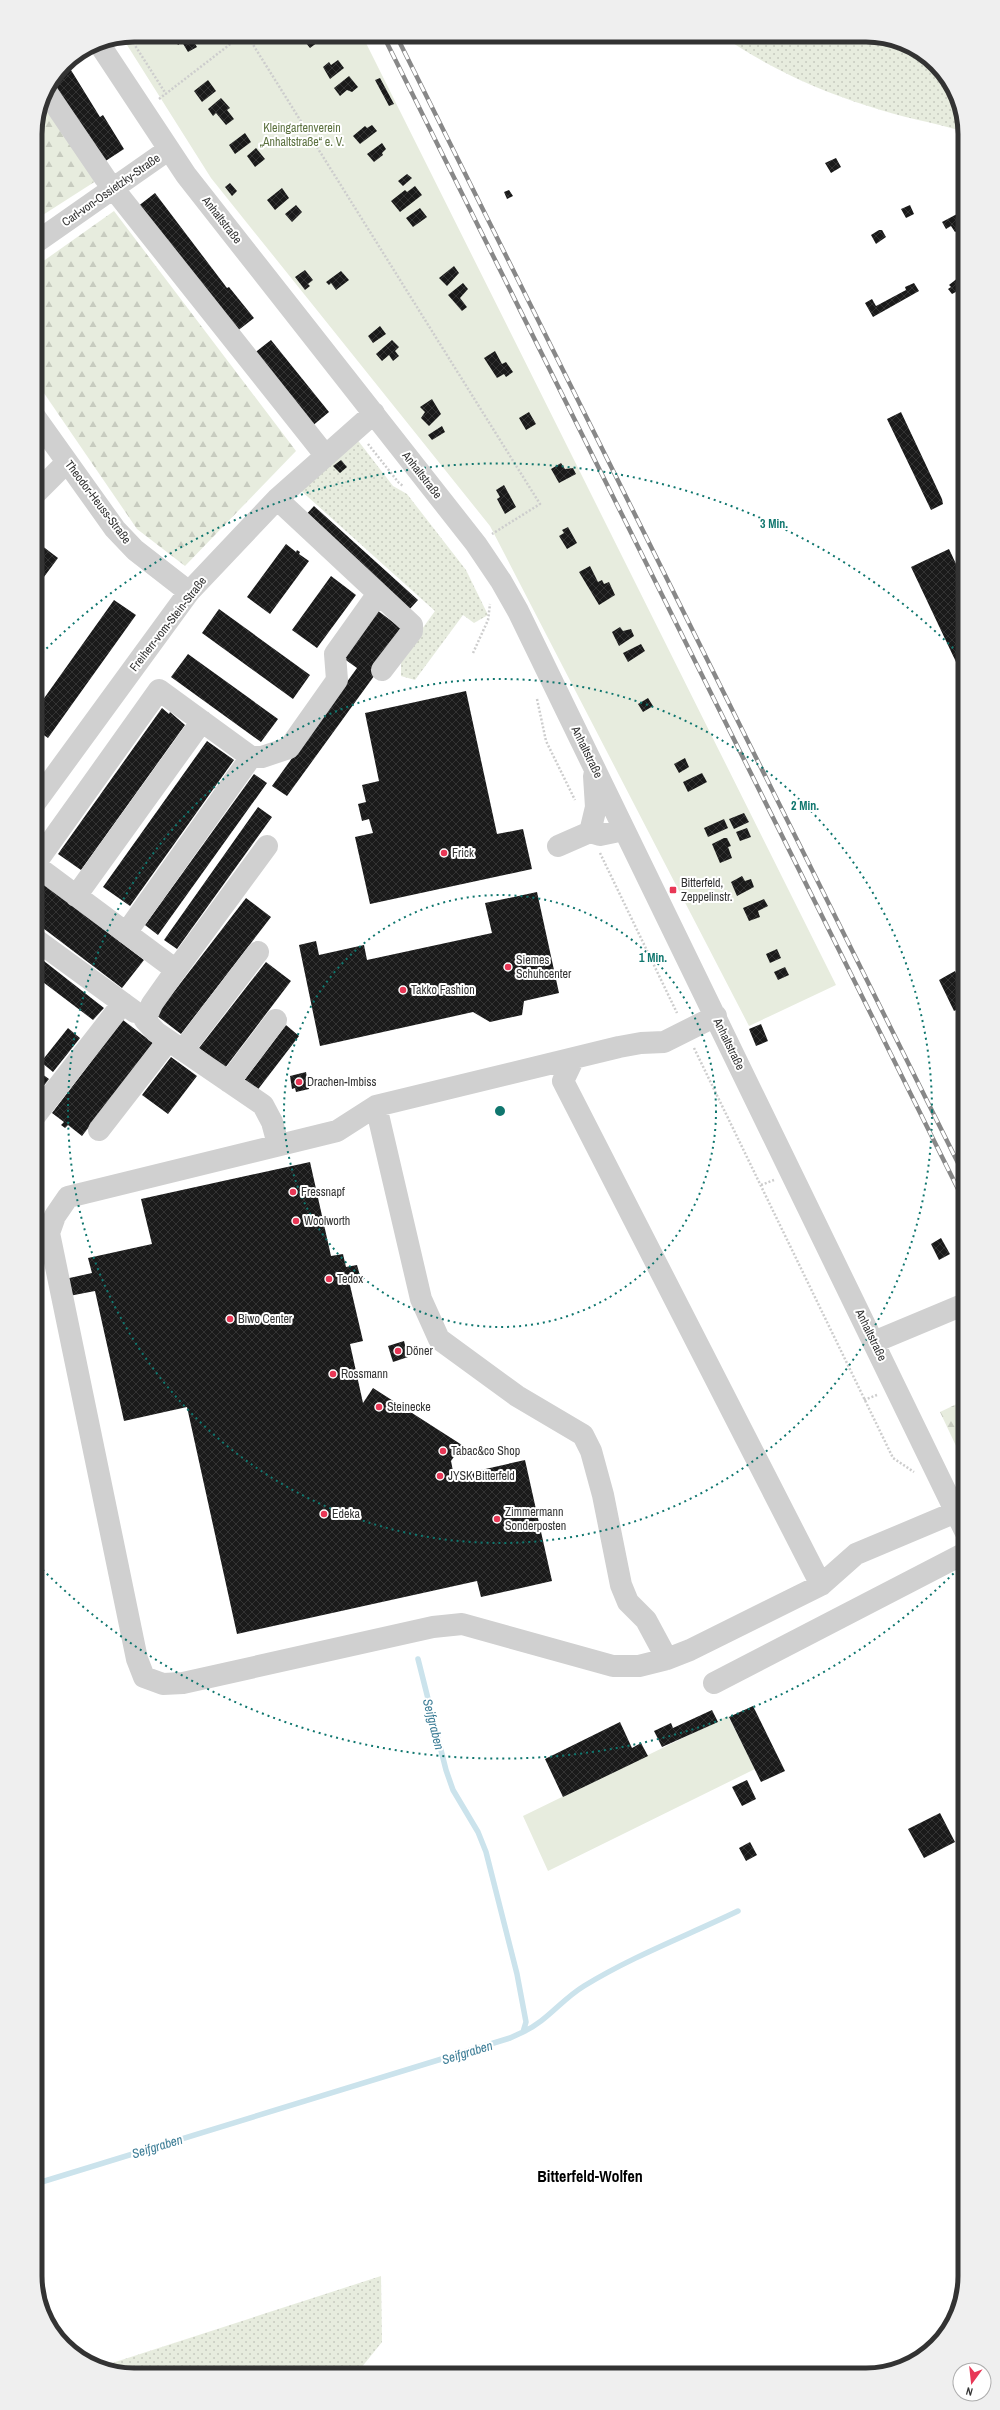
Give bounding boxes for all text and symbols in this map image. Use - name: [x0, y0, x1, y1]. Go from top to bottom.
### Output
- park label: Kleingartenverein „Anhaltstraße“ e. V.: [260, 120, 344, 150]
- street label: Carl-von-Ossietzky-Straße: [59, 150, 163, 230]
- street label: Anhaltstraße: [198, 192, 245, 247]
- street label: Anhaltstraße: [398, 447, 445, 502]
- street label: Theodor-Heuss-Straße: [61, 457, 135, 547]
- text: 3 Min.: [760, 516, 788, 532]
- street label: Freiherr-vom-Stein-Straße: [126, 573, 210, 675]
- street label: Anhaltstraße: [567, 723, 606, 781]
- text: 2 Min.: [791, 798, 819, 814]
- place label: Frick: [452, 845, 474, 861]
- marker: Frick: [439, 848, 449, 858]
- place label: Bitterfeld, Zeppelinstr.: [681, 875, 732, 905]
- marker: Bitterfeld, Zeppelinstr.: [668, 885, 678, 895]
- text: 1 Min.: [639, 950, 667, 966]
- place label: Siemes Schuhcenter: [516, 952, 572, 982]
- marker: Siemes Schuhcenter: [503, 962, 513, 972]
- place label: Takko Fashion: [411, 982, 475, 998]
- marker: Takko Fashion: [398, 985, 408, 995]
- street label: Anhaltstraße: [709, 1015, 748, 1073]
- place label: Drachen-Imbiss: [307, 1074, 377, 1090]
- marker: Drachen-Imbiss: [294, 1077, 304, 1087]
- centre of rings: [493, 1104, 507, 1118]
- place label: Fressnapf: [301, 1184, 345, 1200]
- marker: Fressnapf: [288, 1187, 298, 1197]
- place label: Woolworth: [304, 1213, 350, 1229]
- marker: Woolworth: [291, 1216, 301, 1226]
- place label: Tedox: [337, 1271, 363, 1287]
- marker: Tedox: [324, 1274, 334, 1284]
- street label: Anhaltstraße: [851, 1306, 890, 1364]
- place label: Biwo Center: [238, 1311, 293, 1327]
- marker: Biwo Center: [225, 1314, 235, 1324]
- place label: Döner: [406, 1343, 434, 1359]
- marker: Döner: [393, 1346, 403, 1356]
- place label: Rossmann: [341, 1366, 388, 1382]
- marker: Rossmann: [328, 1369, 338, 1379]
- place label: Steinecke: [387, 1399, 431, 1415]
- marker: Steinecke: [374, 1402, 384, 1412]
- place label: Tabac&co Shop: [451, 1443, 520, 1459]
- marker: Tabac&co Shop: [438, 1446, 448, 1456]
- place label: JYSK Bitterfeld: [448, 1468, 515, 1484]
- marker: JYSK Bitterfeld: [435, 1471, 445, 1481]
- place label: Zimmermann Sonderposten: [505, 1504, 566, 1534]
- place label: Edeka: [332, 1506, 360, 1522]
- marker: Edeka: [319, 1509, 329, 1519]
- marker: Zimmermann Sonderposten: [492, 1514, 502, 1524]
- water label: Seifgraben: [419, 1697, 448, 1752]
- water label: Seifgraben: [440, 2037, 495, 2068]
- water label: Seifgraben: [130, 2131, 185, 2162]
- district label: Bitterfeld-Wolfen: [537, 2165, 643, 2187]
- north arrow: [952, 2362, 992, 2402]
- text: N: [964, 2384, 974, 2399]

